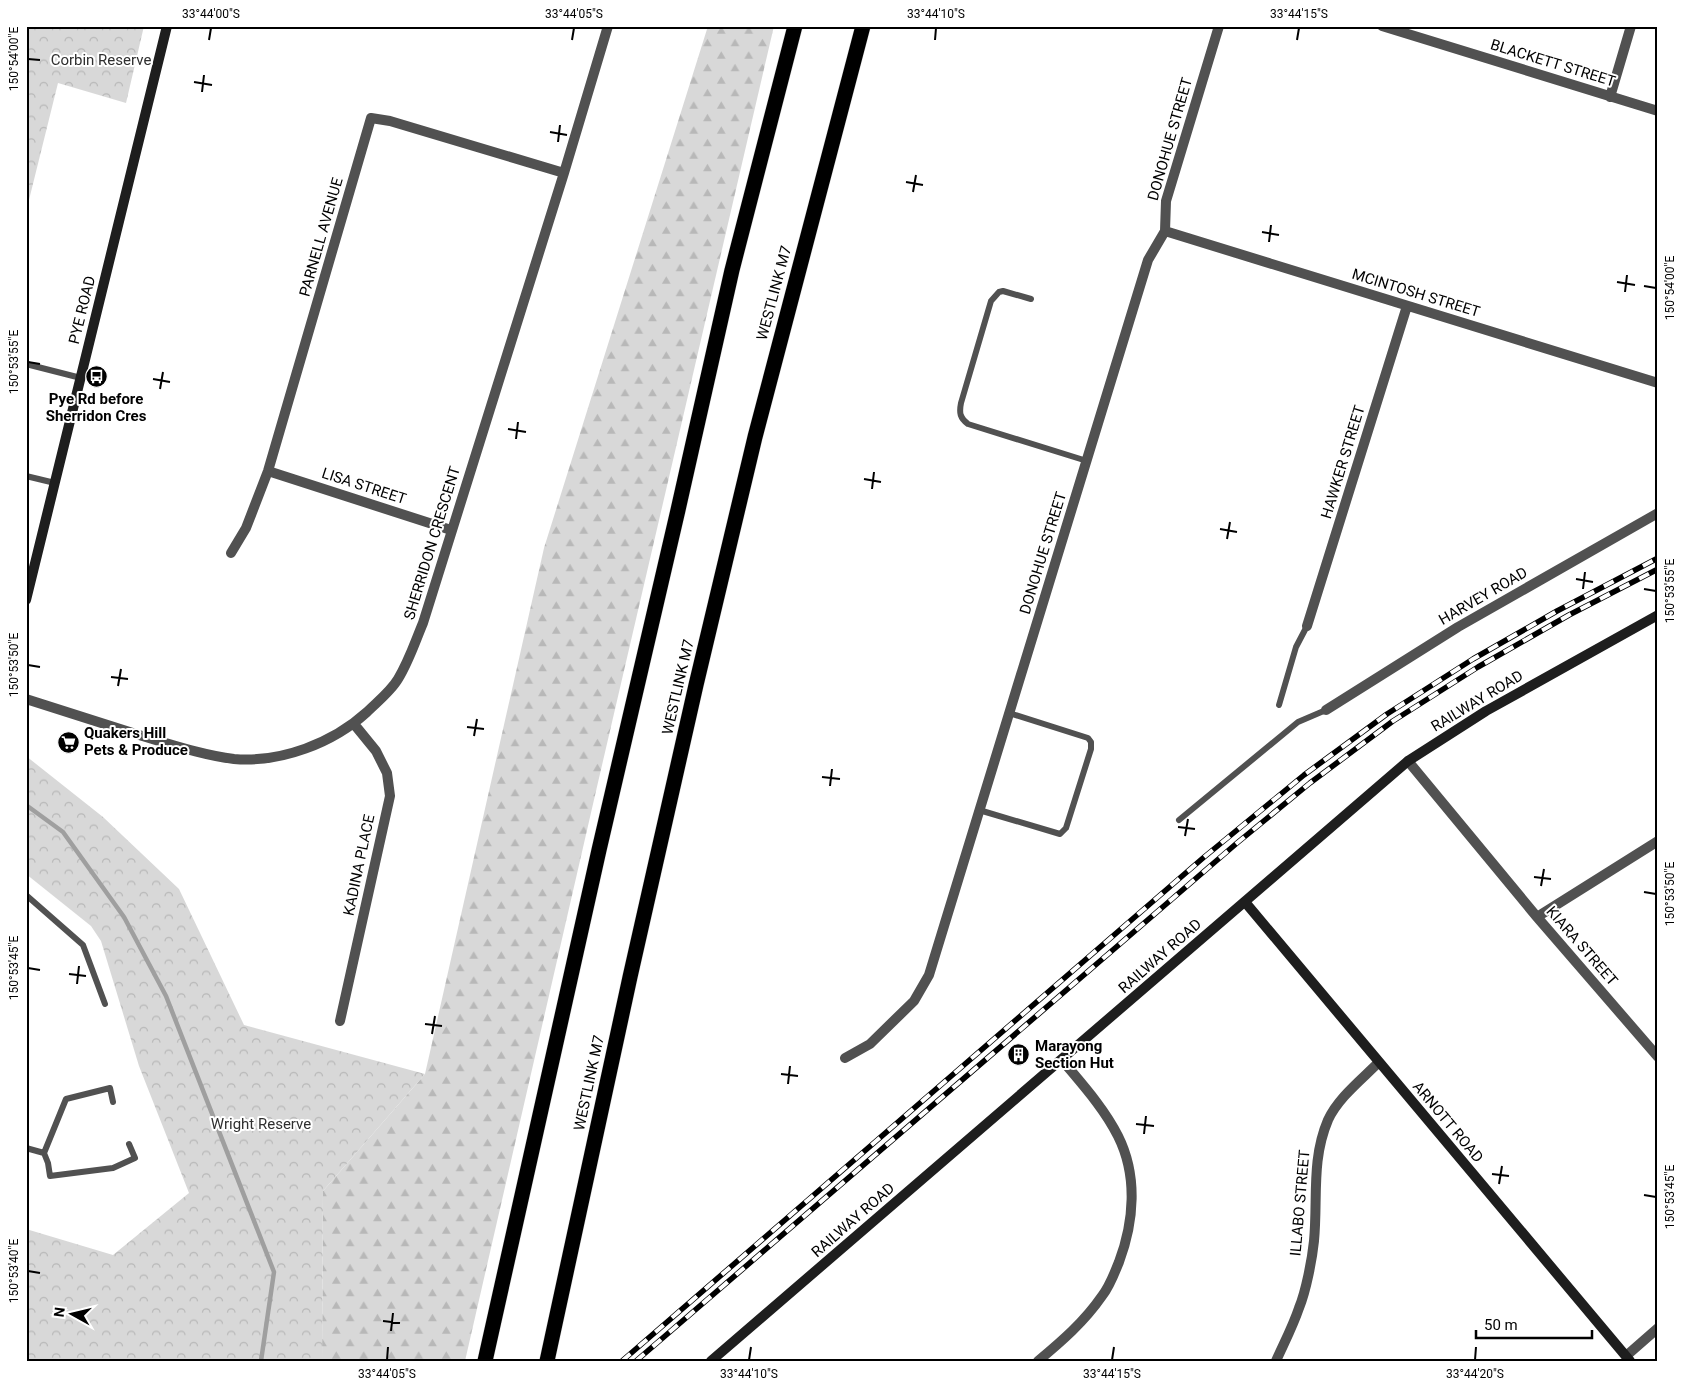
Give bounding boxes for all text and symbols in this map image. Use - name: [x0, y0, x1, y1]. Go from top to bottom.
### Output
- text: 33°44'00"S: [182, 7, 240, 21]
- text: 33°44'05"S: [545, 7, 603, 21]
- text: 33°44'10"S: [907, 7, 965, 21]
- text: 33°44'15"S: [1270, 7, 1328, 21]
- text: 150°54'00"E: [7, 27, 21, 91]
- street label: BLACKETT STREET: [1488, 35, 1618, 91]
- park label: Corbin Reserve: [51, 51, 151, 69]
- street label: DONOHUE STREET: [1144, 75, 1196, 203]
- street label: PARNELL AVENUE: [295, 175, 347, 298]
- street label: WESTLINK M7: [753, 244, 795, 342]
- text: 150°54'00"E: [1663, 256, 1677, 320]
- street label: MCINTOSH STREET: [1350, 265, 1482, 321]
- street label: PYE ROAD: [65, 274, 99, 346]
- text: 150°53'55"E: [7, 330, 21, 394]
- bus stop icon: Pye Rd before Sherridon Cres: [84, 364, 108, 388]
- place label: Pye Rd before Sherridon Cres: [46, 390, 147, 425]
- street label: HAWKER STREET: [1317, 403, 1369, 521]
- street label: LISA STREET: [319, 464, 409, 508]
- street label: SHERRIDON CRESCENT: [400, 464, 464, 622]
- street label: DONOHUE STREET: [1016, 490, 1070, 616]
- text: 150°53'55"E: [1663, 559, 1677, 623]
- street label: HARVEY ROAD: [1435, 563, 1531, 629]
- text: 150°53'50"E: [7, 633, 21, 697]
- street label: WESTLINK M7: [658, 638, 698, 736]
- street label: RAILWAY ROAD: [1428, 667, 1526, 735]
- place label: Quakers Hill Pets & Produce: [84, 724, 188, 759]
- supermarket icon: Quakers Hill Pets & Produce: [56, 730, 80, 754]
- street label: KADINA PLACE: [339, 812, 379, 917]
- text: 150°53'50"E: [1663, 862, 1677, 926]
- street label: KIARA STREET: [1543, 903, 1621, 989]
- street label: RAILWAY ROAD: [1115, 915, 1205, 997]
- text: 150°53'45"E: [7, 936, 21, 1000]
- street label: WESTLINK M7: [570, 1034, 608, 1132]
- place label: Marayong Section Hut: [1035, 1037, 1114, 1072]
- building icon: Marayong Section Hut: [1007, 1043, 1031, 1067]
- street label: ARNOTT ROAD: [1409, 1078, 1487, 1166]
- park label: Wright Reserve: [211, 1115, 311, 1133]
- street label: ILLABO STREET: [1286, 1149, 1314, 1257]
- text: 150°53'45"E: [1663, 1165, 1677, 1229]
- street label: RAILWAY ROAD: [808, 1179, 898, 1261]
- text: 150°53'40"E: [7, 1239, 21, 1303]
- north arrow: [48, 1290, 98, 1340]
- text: N: [51, 1306, 68, 1318]
- scale bar: [1476, 1307, 1593, 1339]
- text: 50 m: [1484, 1316, 1518, 1334]
- text: 33°44'05"S: [358, 1367, 416, 1381]
- text: 33°44'10"S: [720, 1367, 778, 1381]
- text: 33°44'15"S: [1083, 1367, 1141, 1381]
- text: 33°44'20"S: [1446, 1367, 1504, 1381]

